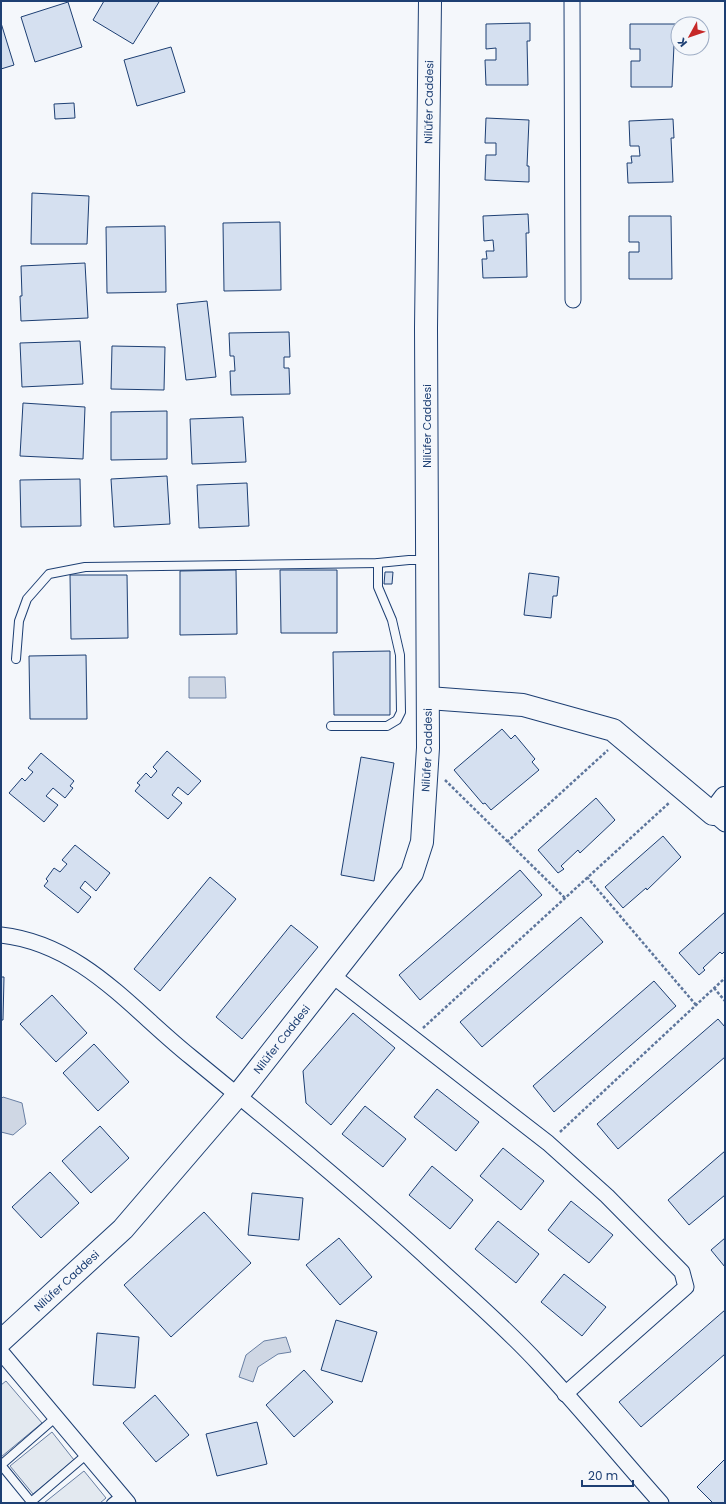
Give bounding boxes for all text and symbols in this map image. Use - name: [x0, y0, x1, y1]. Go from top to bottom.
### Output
- north arrow: [670, 16, 710, 56]
- text: K: [674, 34, 691, 51]
- street label: Nilüfer Caddesi: [420, 60, 437, 144]
- street label: Nilüfer Caddesi: [419, 384, 435, 468]
- street label: Nilüfer Caddesi: [417, 708, 436, 792]
- street label: Nilüfer Caddesi: [250, 1001, 314, 1077]
- street label: Nilüfer Caddesi: [30, 1246, 103, 1315]
- scale bar: [582, 1462, 633, 1488]
- text: 20 m: [588, 1467, 618, 1484]

